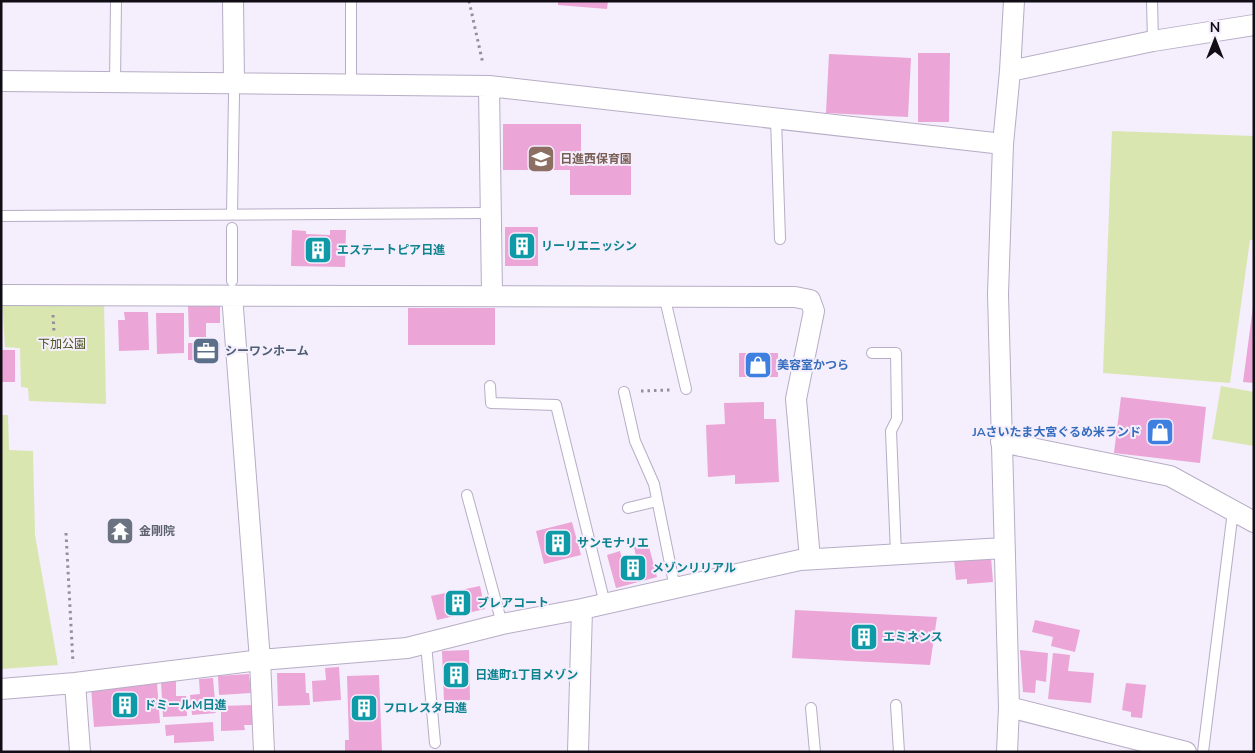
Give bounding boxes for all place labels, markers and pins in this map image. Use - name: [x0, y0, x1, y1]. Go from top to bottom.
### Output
- school or university icon: 日進西保育園: [526, 144, 556, 174]
- place label: 日進西保育園: [560, 151, 632, 167]
- building icon: リーリエニッシン: [507, 231, 537, 261]
- building icon: エステートピア日進: [303, 235, 333, 265]
- place label: リーリエニッシン: [541, 238, 637, 254]
- place label: エステートピア日進: [337, 242, 445, 258]
- office icon: シーワンホーム: [191, 336, 221, 366]
- place label: シーワンホーム: [225, 343, 309, 359]
- shop icon: 美容室かつら: [743, 350, 773, 380]
- place label: 美容室かつら: [777, 357, 849, 373]
- shop icon: JAさいたま大宮ぐるめ米ランド: [1145, 417, 1175, 447]
- place label: JAさいたま大宮ぐるめ米ランド: [971, 424, 1141, 440]
- temple icon: 金剛院: [105, 516, 135, 546]
- place label: 金剛院: [139, 523, 175, 539]
- building icon: サンモナリエ: [543, 528, 573, 558]
- place label: サンモナリエ: [577, 535, 649, 551]
- building icon: メゾンリリアル: [618, 553, 648, 583]
- place label: メゾンリリアル: [652, 560, 736, 576]
- building icon: ブレアコート: [443, 588, 473, 618]
- place label: ブレアコート: [477, 595, 549, 611]
- building icon: エミネンス: [849, 622, 879, 652]
- place label: エミネンス: [883, 629, 943, 645]
- building icon: 日進町1丁目メゾン: [441, 660, 471, 690]
- place label: 日進町1丁目メゾン: [475, 667, 578, 683]
- building icon: ドミールM日進: [110, 690, 140, 720]
- building icon: フロレスタ日進: [349, 693, 379, 723]
- place label: ドミールM日進: [144, 697, 226, 713]
- place label: フロレスタ日進: [383, 700, 467, 716]

